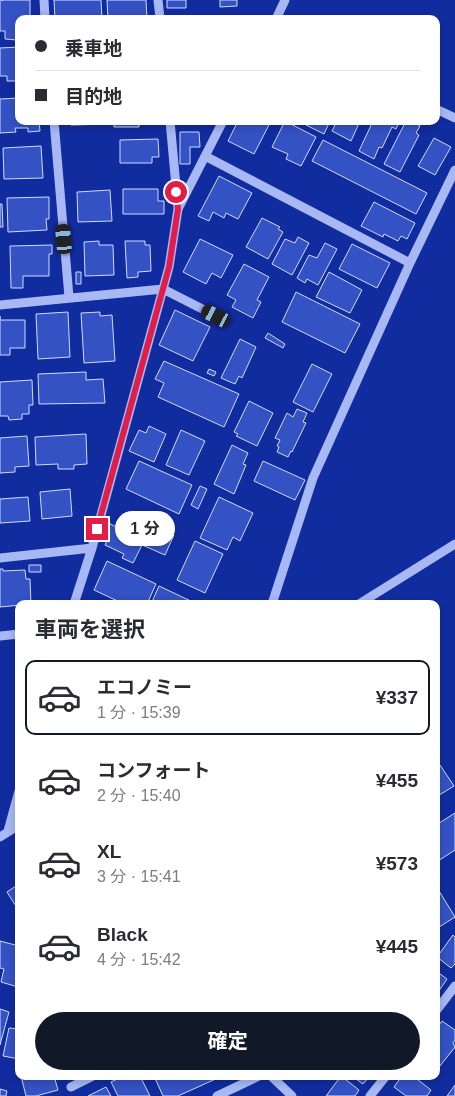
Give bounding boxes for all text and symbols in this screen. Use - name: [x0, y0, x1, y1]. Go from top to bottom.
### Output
- text: 乗車地: [65, 38, 122, 59]
- text: 目的地: [65, 86, 122, 107]
- route start: [165, 181, 187, 203]
- car: [55, 223, 72, 255]
- car: [199, 303, 232, 329]
- callout: 1 分: [114, 512, 174, 546]
- route end: [86, 518, 108, 540]
- text: 1 分: [130, 520, 160, 537]
- text: 車両を選択: [35, 617, 145, 642]
- icon: car: [37, 675, 82, 720]
- text: エコノミー: [97, 677, 192, 698]
- text: ¥337: [376, 687, 418, 708]
- text: 1 分 · 15:39: [97, 704, 181, 721]
- icon: car: [37, 758, 82, 803]
- text: コンフォート: [97, 760, 210, 781]
- text: ¥455: [376, 770, 418, 791]
- text: 2 分 · 15:40: [97, 787, 181, 804]
- icon: car: [37, 841, 82, 886]
- text: XL: [97, 841, 121, 862]
- text: ¥573: [376, 853, 418, 874]
- text: 3 分 · 15:41: [97, 868, 181, 885]
- icon: car: [37, 924, 82, 969]
- text: Black: [97, 924, 148, 945]
- text: ¥445: [376, 936, 418, 957]
- text: 4 分 · 15:42: [97, 951, 181, 968]
- button: 確定: [35, 1012, 420, 1070]

